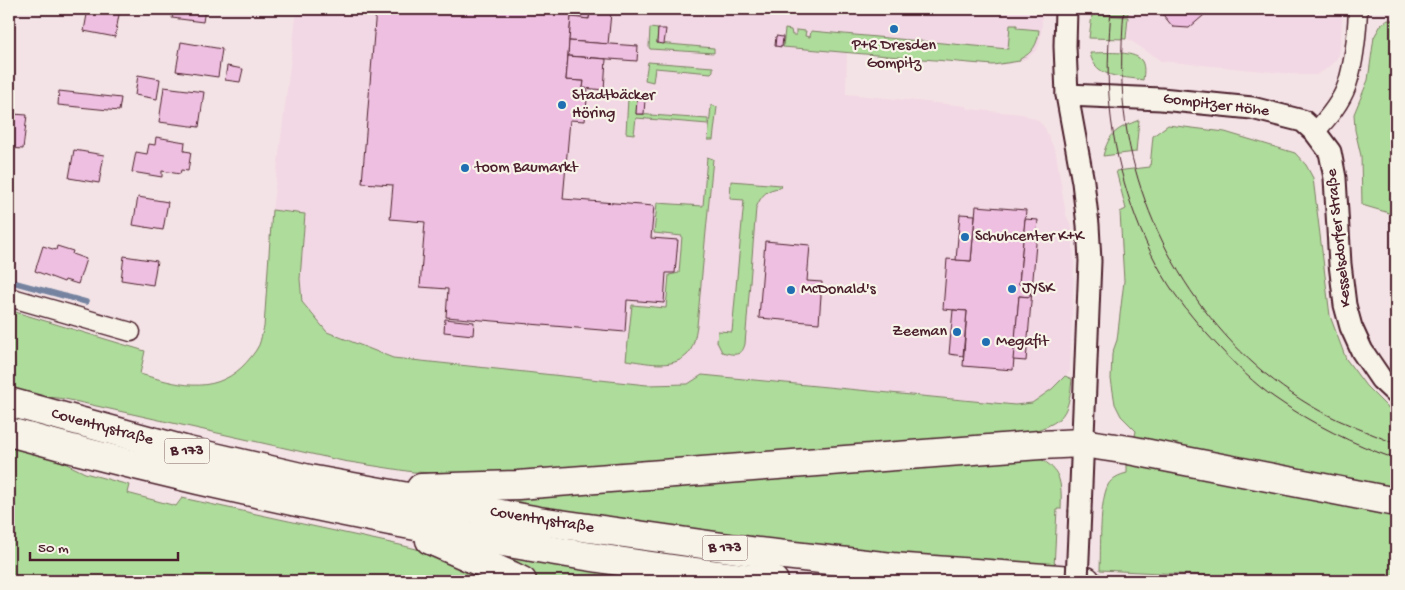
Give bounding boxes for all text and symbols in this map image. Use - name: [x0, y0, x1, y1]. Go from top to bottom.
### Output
- marker: P+R Dresden Gompitz: [888, 23, 900, 35]
- place label: P+R Dresden Gompitz: [851, 37, 937, 74]
- place label: Stadtbäcker Höring: [572, 87, 656, 124]
- street label: Gompitzer Höhe: [1162, 90, 1271, 122]
- marker: Stadtbäcker Höring: [556, 99, 568, 111]
- place label: toom Baumarkt: [474, 159, 579, 178]
- marker: toom Baumarkt: [459, 162, 471, 174]
- street label: Kesselsdorfer Straße: [1323, 167, 1357, 308]
- place label: Schuhcenter K+K: [975, 228, 1086, 247]
- marker: Schuhcenter K+K: [959, 231, 971, 243]
- place label: JYSK: [1022, 280, 1056, 299]
- place label: McDonald's: [801, 281, 877, 300]
- marker: JYSK: [1006, 283, 1018, 295]
- marker: McDonald's: [785, 284, 797, 296]
- place label: Zeeman: [892, 323, 947, 342]
- marker: Zeeman: [951, 326, 963, 338]
- place label: Megafit: [996, 333, 1050, 352]
- marker: Megafit: [980, 336, 992, 348]
- street label: Coventrystraße: [49, 405, 156, 451]
- road number: B 173: [164, 438, 210, 464]
- street label: Coventrystraße: [489, 503, 596, 539]
- scale bar: [30, 530, 178, 562]
- road number: B 173: [702, 536, 748, 560]
- text: 50 m: [38, 540, 69, 558]

